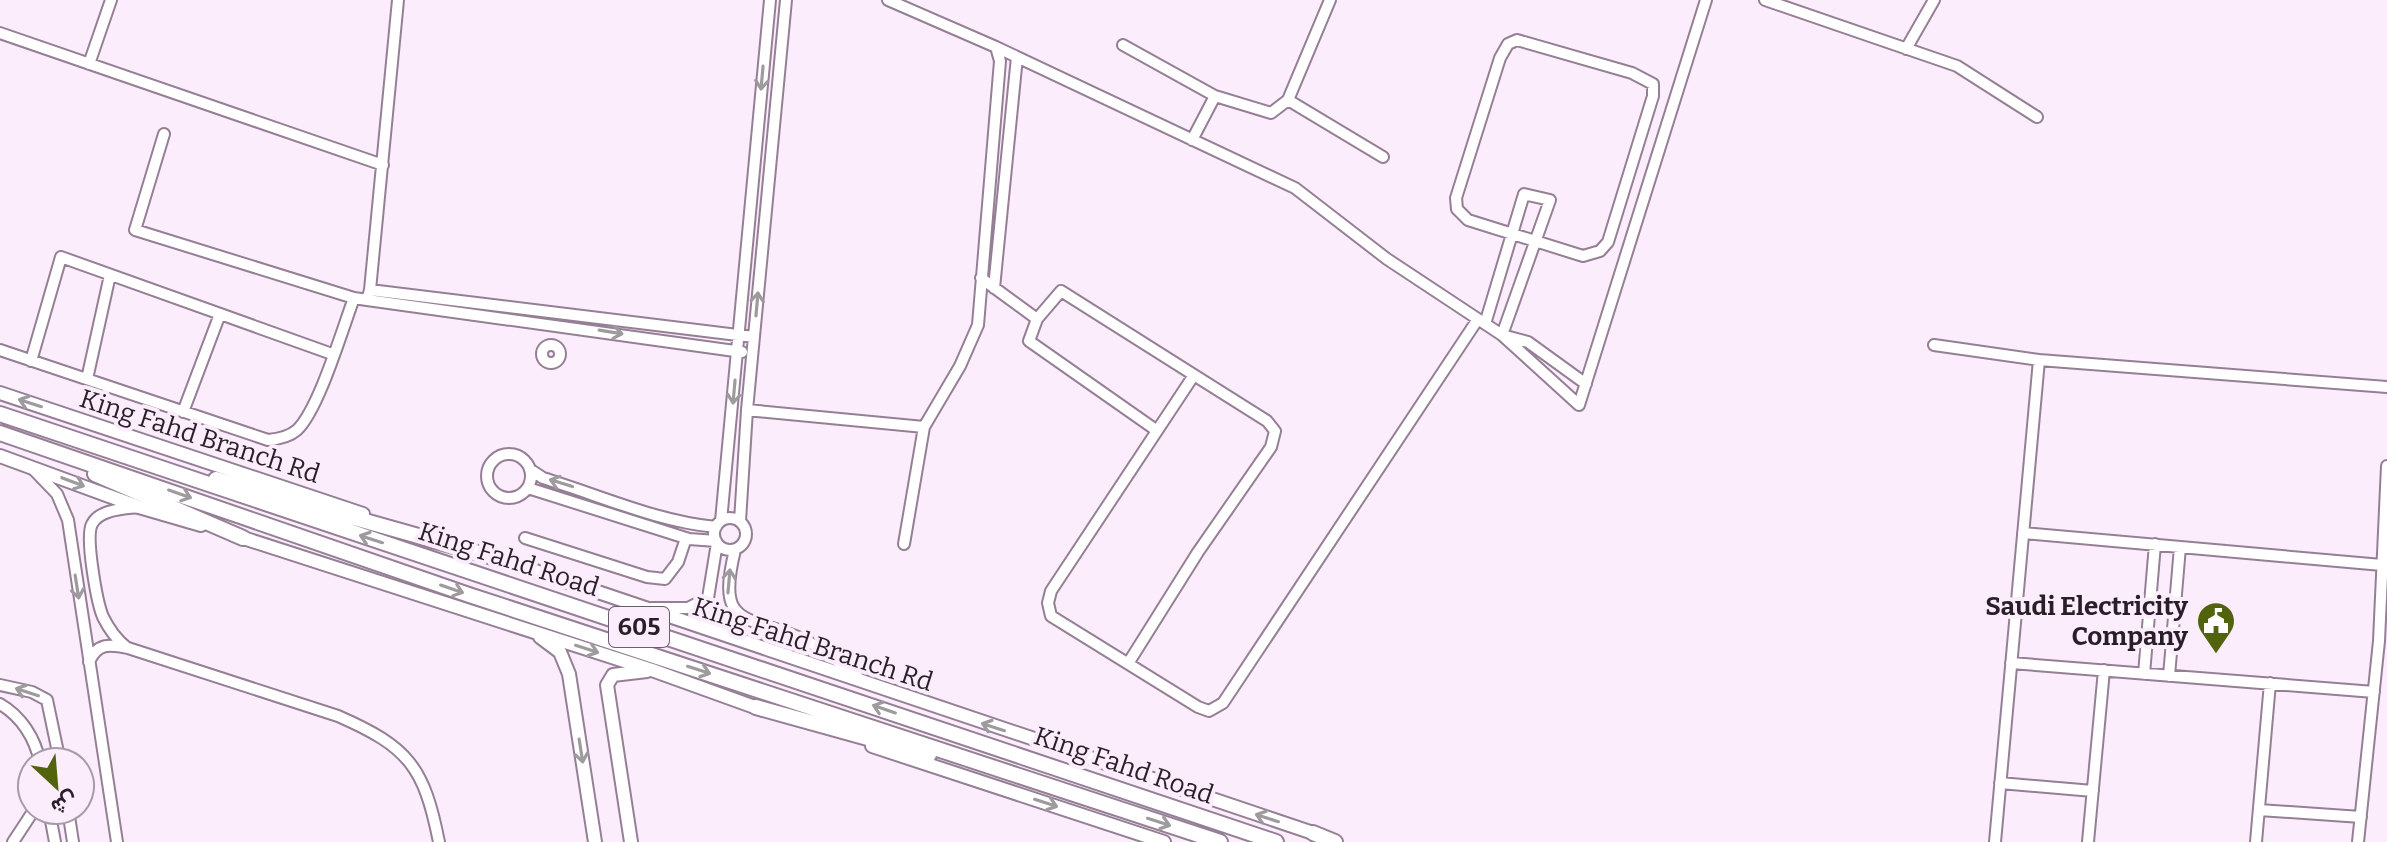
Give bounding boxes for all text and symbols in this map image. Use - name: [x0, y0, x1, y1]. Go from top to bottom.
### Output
- one-way arrow: [755, 64, 770, 91]
- one-way arrow: [750, 291, 765, 318]
- one-way arrow: [598, 325, 623, 340]
- one-way arrow: [726, 378, 741, 405]
- street label: King Fahd Branch Rd: [76, 383, 324, 490]
- one-way arrow: [18, 395, 43, 410]
- one-way arrow: [548, 475, 573, 490]
- one-way arrow: [60, 476, 85, 490]
- one-way arrow: [167, 488, 192, 503]
- street label: King Fahd Road: [415, 516, 603, 603]
- one-way arrow: [359, 531, 384, 546]
- one-way arrow: [722, 568, 737, 595]
- one-way arrow: [71, 574, 86, 599]
- one-way arrow: [439, 582, 464, 597]
- street label: King Fahd Branch Rd: [689, 591, 937, 698]
- place label: Saudi Electricity Company: [1985, 591, 2189, 652]
- public building icon: Saudi Electricity Company: [2195, 600, 2237, 655]
- road number: 605: [609, 607, 669, 647]
- one-way arrow: [573, 642, 599, 657]
- one-way arrow: [686, 664, 711, 679]
- one-way arrow: [15, 684, 40, 699]
- one-way arrow: [872, 701, 897, 716]
- one-way arrow: [981, 719, 1006, 733]
- street label: King Fahd Road: [1030, 720, 1218, 811]
- one-way arrow: [574, 738, 589, 764]
- north arrow: [16, 746, 96, 826]
- text: ش: [47, 786, 82, 821]
- one-way arrow: [1032, 796, 1058, 811]
- one-way arrow: [1254, 809, 1279, 824]
- one-way arrow: [1146, 815, 1171, 830]

